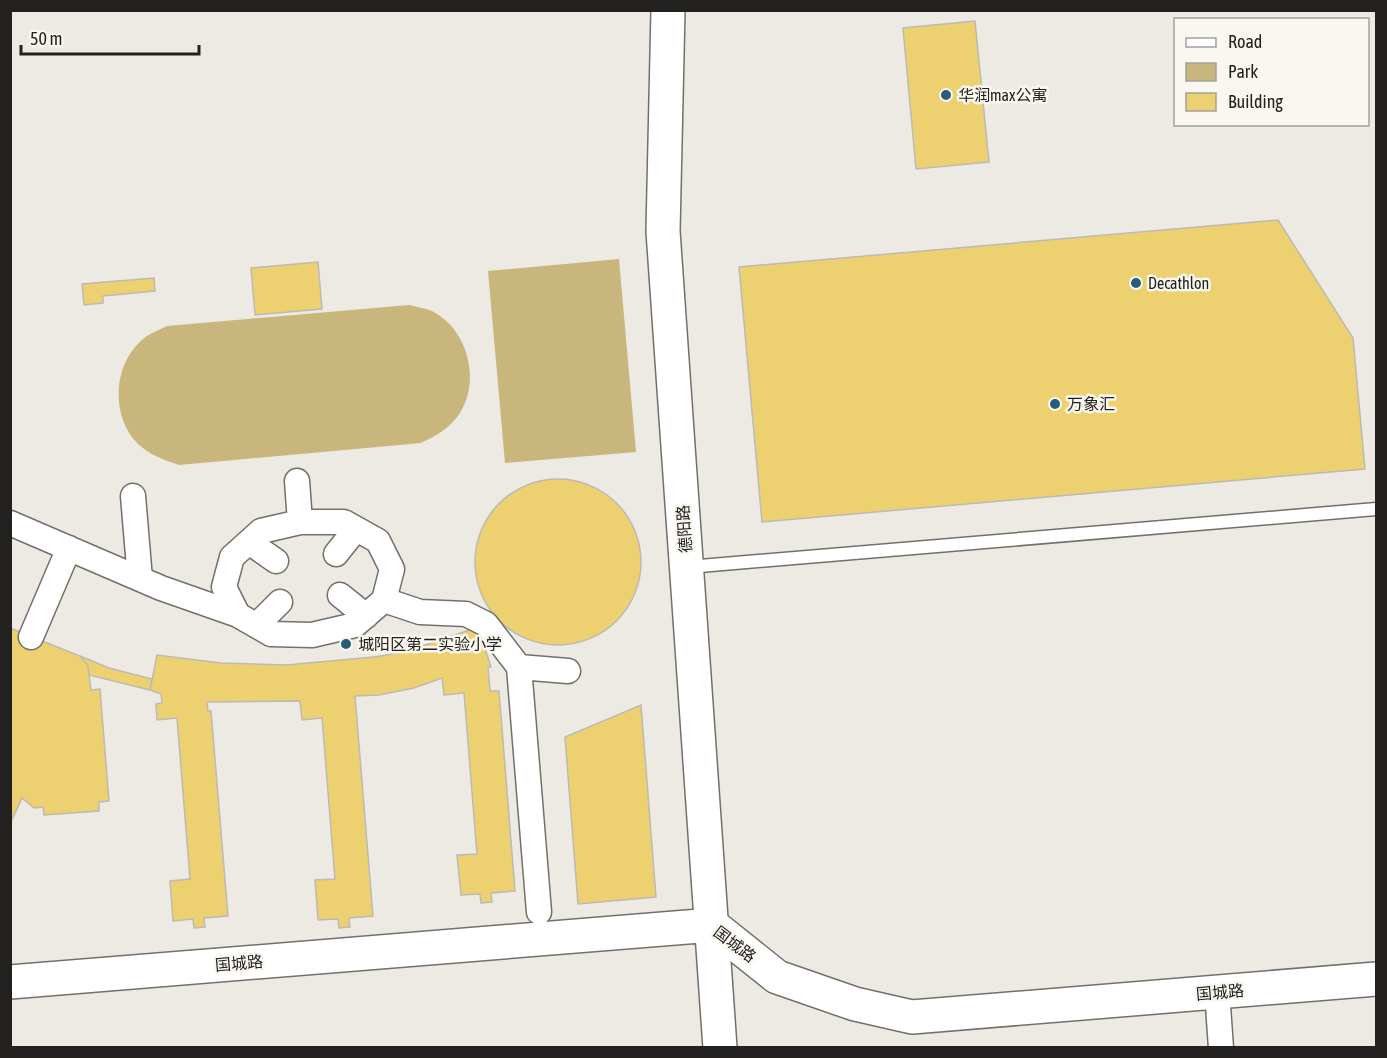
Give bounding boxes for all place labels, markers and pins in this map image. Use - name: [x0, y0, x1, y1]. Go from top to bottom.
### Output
- place label: 华润max公寓: [958, 86, 1047, 104]
- marker: 华润max公寓: [939, 88, 953, 102]
- place label: Decathlon: [1148, 274, 1209, 292]
- marker: Decathlon: [1129, 276, 1143, 290]
- place label: 万象汇: [1067, 395, 1115, 413]
- marker: 万象汇: [1048, 397, 1062, 411]
- place label: 城阳区第二实验小学: [358, 635, 502, 653]
- marker: 城阳区第二实验小学: [339, 637, 353, 651]

